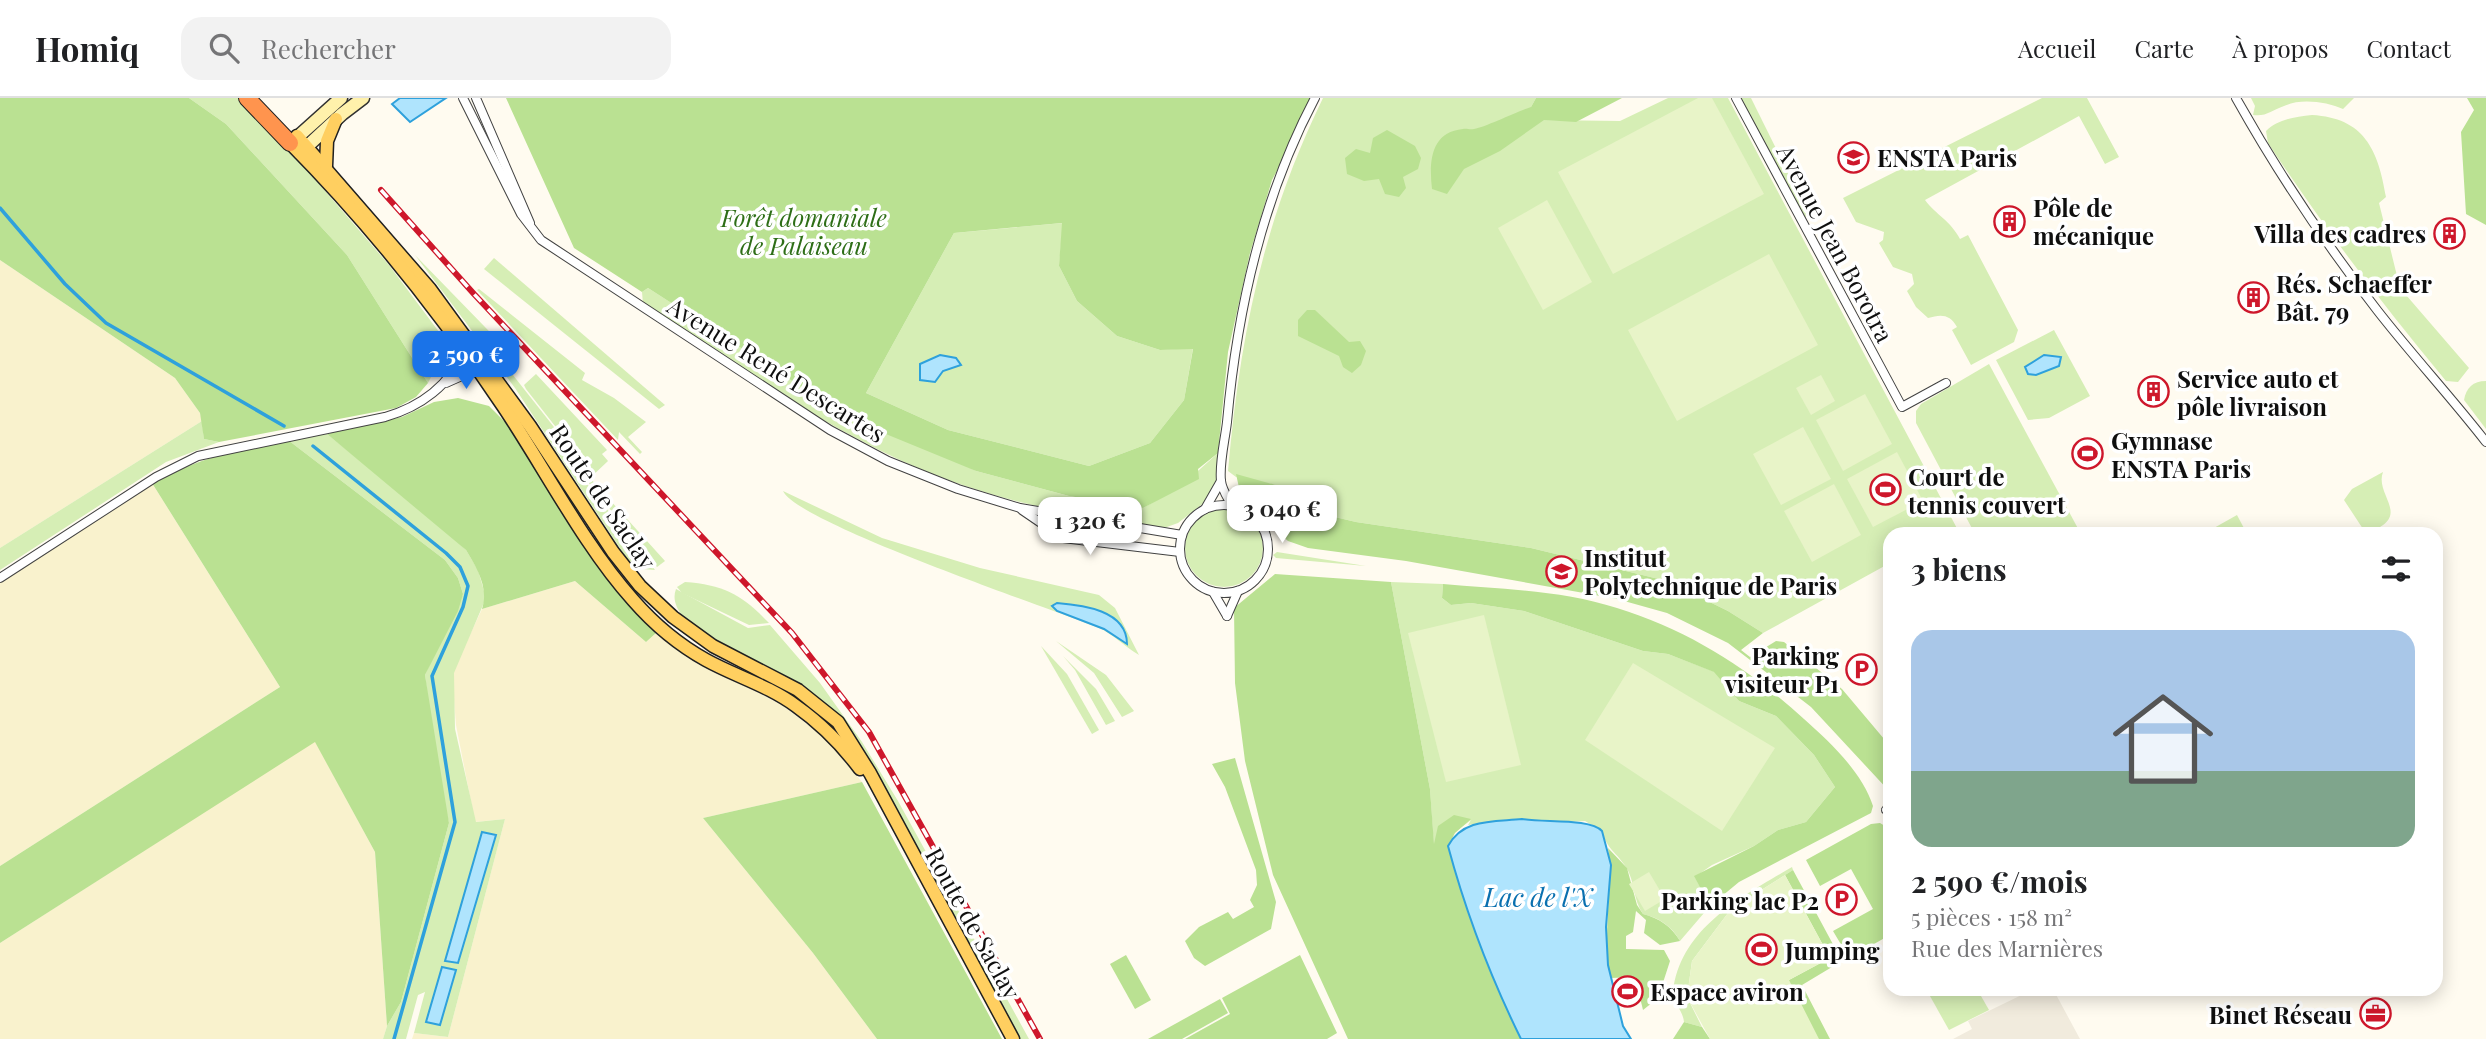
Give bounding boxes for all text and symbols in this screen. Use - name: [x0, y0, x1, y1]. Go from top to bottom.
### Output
- search box: [181, 17, 671, 80]
- text: Homiq: [35, 26, 139, 70]
- icon: search: [205, 29, 243, 67]
- text: Rechercher: [261, 31, 396, 66]
- text: Accueil: [2018, 32, 2096, 64]
- text: Carte: [2134, 32, 2194, 64]
- text: À propos: [2232, 32, 2328, 64]
- text: Contact: [2366, 32, 2451, 64]
- street label: Avenue Jean Borotra: [1770, 138, 1902, 347]
- school or university icon: ENSTA Paris: [1837, 140, 1871, 174]
- place label: ENSTA Paris: [1877, 141, 2017, 173]
- place label: Pôle de mécanique: [2033, 191, 2154, 251]
- park label: Forêt domaniale de Palaiseau: [720, 201, 887, 261]
- building icon: Pôle de mécanique: [1993, 204, 2027, 238]
- building icon: Villa des cadres: [2432, 216, 2466, 250]
- place label: Villa des cadres: [2253, 217, 2426, 249]
- place label: Rés. Schaeffer Bât. 79: [2276, 267, 2433, 327]
- building icon: Rés. Schaeffer Bât. 79: [2236, 280, 2270, 314]
- street label: Avenue René Descartes: [661, 288, 892, 449]
- pin: 2 590 €: [401, 331, 531, 391]
- text: 2 590 €: [428, 338, 504, 369]
- place label: Service auto et pôle livraison: [2177, 362, 2339, 422]
- building icon: Service auto et pôle livraison: [2137, 375, 2171, 409]
- street label: Route de Saclay: [544, 417, 664, 575]
- place label: Gymnase ENSTA Paris: [2111, 424, 2251, 484]
- sports icon: Gymnase ENSTA Paris: [2071, 437, 2105, 471]
- place label: Court de tennis couvert: [1907, 460, 2066, 520]
- sports icon: Court de tennis couvert: [1868, 473, 1902, 507]
- pin: 3 040 €: [1217, 486, 1347, 545]
- text: 3 040 €: [1243, 492, 1321, 523]
- pin: 1 320 €: [1025, 498, 1155, 557]
- text: 1 320 €: [1054, 504, 1126, 535]
- place label: Institut Polytechnique de Paris: [1584, 541, 1837, 601]
- text: 3 biens: [1911, 549, 2007, 589]
- icon: filters: [2377, 550, 2415, 588]
- school or university icon: Institut Polytechnique de Paris: [1544, 554, 1578, 588]
- place label: Parking visiteur P1: [1724, 639, 1840, 699]
- parking icon: Parking visiteur P1: [1845, 652, 1879, 686]
- icon: home: [2100, 676, 2226, 802]
- street label: Route de Saclay: [919, 841, 1029, 1005]
- text: 2 590 €/mois: [1911, 861, 2088, 901]
- water label: Lac de l'X: [1483, 879, 1594, 914]
- parking icon: Parking lac P2: [1825, 883, 1859, 917]
- place label: Parking lac P2: [1661, 884, 1819, 916]
- text: 5 pièces · 158 m²: [1911, 901, 2072, 932]
- text: Rue des Marnières: [1911, 932, 2103, 963]
- sports icon: Jumping: [1745, 933, 1779, 967]
- place label: Jumping: [1784, 934, 1880, 966]
- sports icon: Espace aviron: [1610, 974, 1644, 1008]
- place label: Espace aviron: [1650, 975, 1804, 1007]
- office icon: Binet Réseau: [2358, 997, 2392, 1031]
- place label: Binet Réseau: [2209, 998, 2352, 1030]

